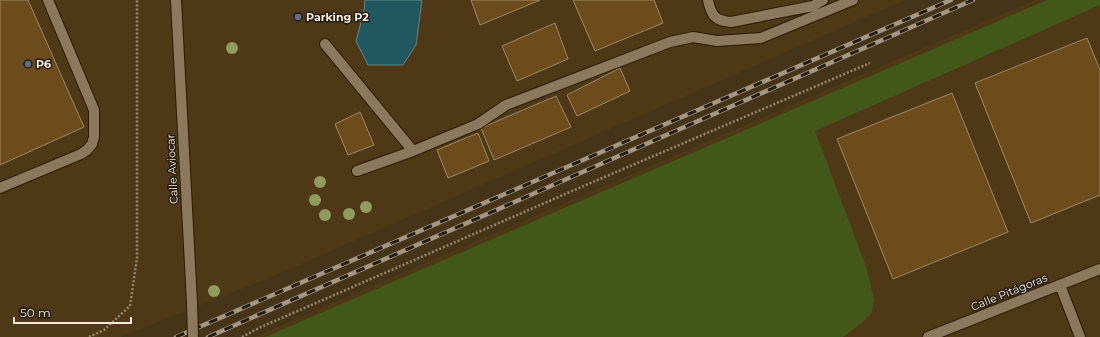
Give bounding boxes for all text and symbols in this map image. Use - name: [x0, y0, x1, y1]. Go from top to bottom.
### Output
- place label: Parking P2: [306, 10, 369, 24]
- marker: Parking P2: [293, 12, 303, 22]
- place label: P6: [36, 57, 51, 71]
- marker: P6: [23, 59, 33, 69]
- street label: Calle Aviocar: [163, 134, 181, 204]
- street label: Calle Pitágoras: [969, 270, 1050, 314]
- scale bar: [14, 299, 131, 325]
- text: 50 m: [20, 305, 51, 320]

